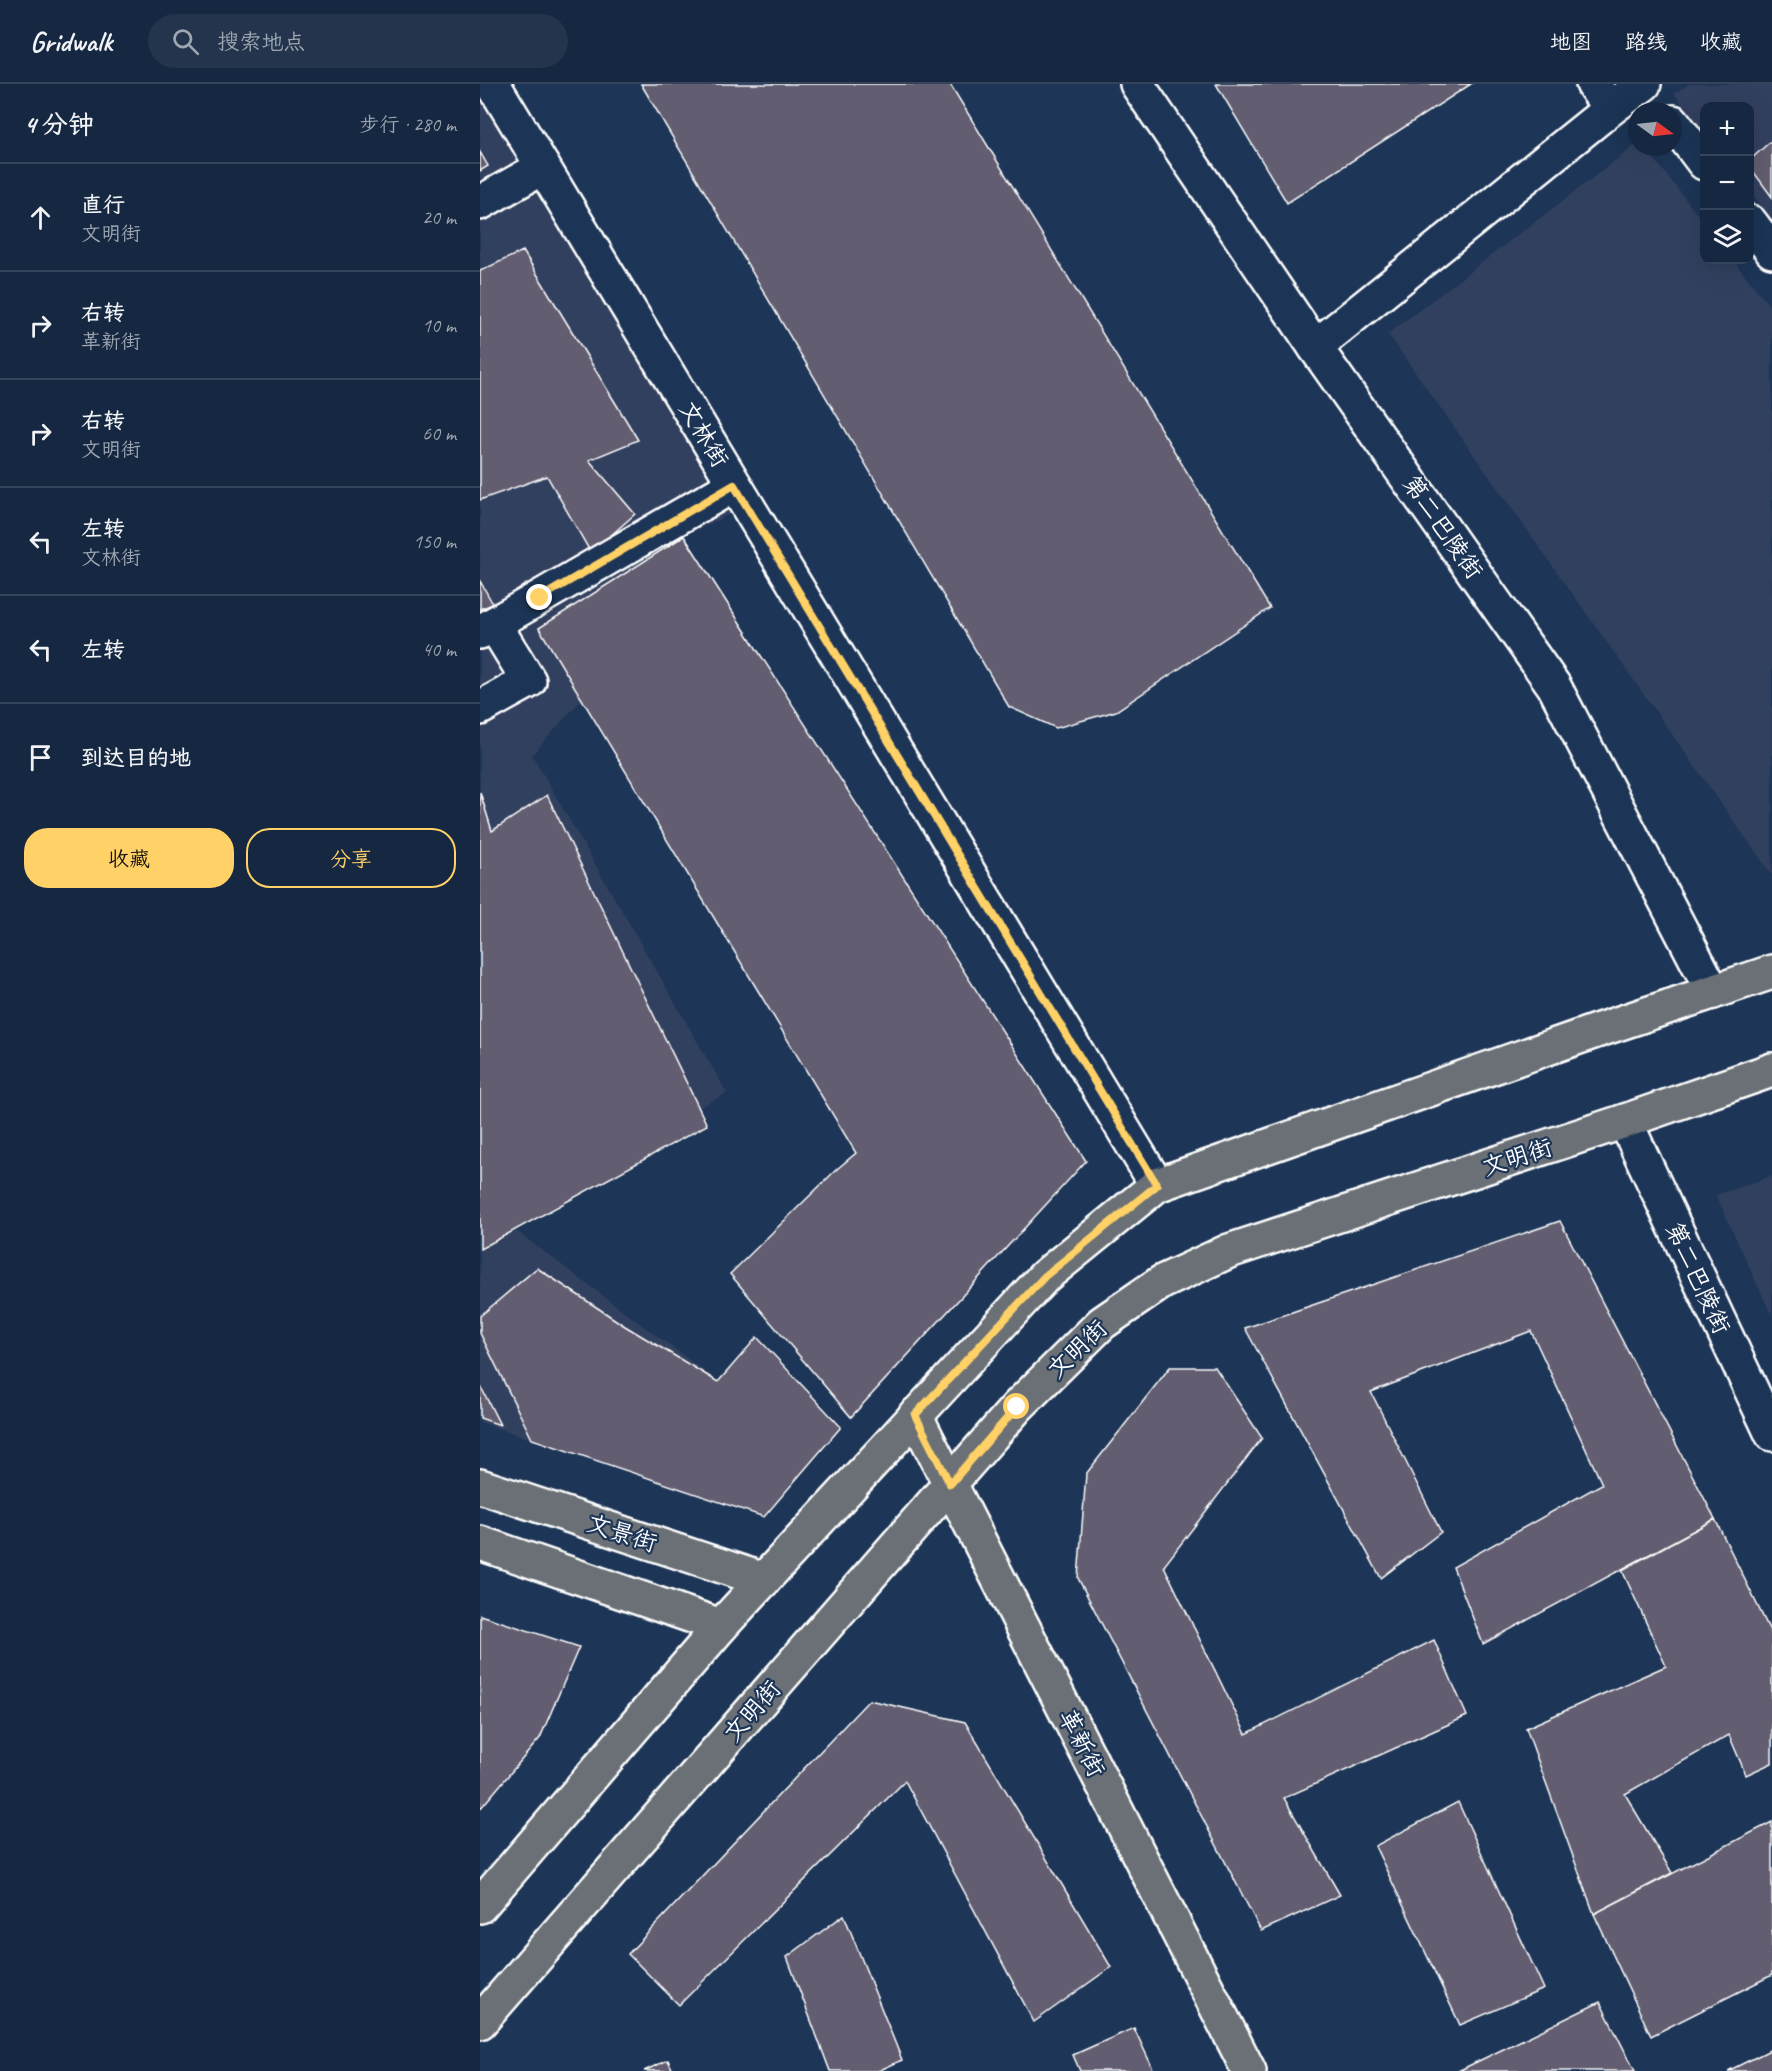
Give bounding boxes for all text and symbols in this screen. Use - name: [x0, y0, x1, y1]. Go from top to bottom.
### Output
- search box: [148, 14, 568, 68]
- text: Gridwalk: [30, 24, 112, 59]
- icon: search: [169, 25, 202, 58]
- text: 搜索地点: [217, 28, 305, 56]
- text: 地图: [1550, 29, 1592, 55]
- text: 路线: [1625, 29, 1667, 55]
- text: 收藏: [1700, 29, 1742, 55]
- north arrow: [1628, 102, 1682, 156]
- map controls: [1700, 102, 1754, 264]
- button: +: [1700, 102, 1754, 156]
- text: 4 分钟: [24, 108, 94, 141]
- text: 步行 · 280 m: [360, 112, 456, 137]
- button: −: [1700, 156, 1754, 210]
- text: 直行: [81, 191, 125, 219]
- icon: ahead: [24, 201, 57, 234]
- text: 20 m: [422, 205, 456, 230]
- button: layers: [1700, 210, 1754, 264]
- text: 文明街: [81, 221, 141, 246]
- text: 右转: [81, 299, 125, 327]
- icon: right: [24, 309, 57, 342]
- text: 10 m: [422, 313, 456, 338]
- text: 革新街: [81, 329, 141, 354]
- street label: 文林街: [673, 395, 735, 473]
- text: 右转: [81, 407, 125, 435]
- icon: right: [24, 417, 57, 450]
- text: 60 m: [422, 421, 456, 446]
- text: 文明街: [81, 437, 141, 462]
- street label: 第二巴陵街: [1396, 469, 1490, 585]
- text: 左转: [81, 515, 125, 543]
- icon: left: [24, 525, 57, 558]
- text: 150 m: [413, 529, 456, 554]
- text: 文林街: [81, 545, 141, 570]
- route end: [526, 584, 552, 610]
- icon: left: [24, 633, 57, 666]
- text: 左转: [81, 636, 125, 664]
- text: 40 m: [422, 637, 456, 662]
- icon: arrive: [24, 741, 57, 774]
- text: 到达目的地: [81, 744, 191, 772]
- button: 收藏: [24, 828, 234, 888]
- button: 分享: [246, 828, 456, 888]
- street label: 文明街: [1478, 1132, 1556, 1182]
- street label: 第二巴陵街: [1659, 1217, 1737, 1339]
- street label: 文明街: [1041, 1313, 1113, 1385]
- route start: [1003, 1393, 1029, 1419]
- street label: 文景街: [583, 1508, 661, 1558]
- street label: 文明街: [717, 1674, 787, 1748]
- street label: 革新街: [1052, 1704, 1112, 1782]

